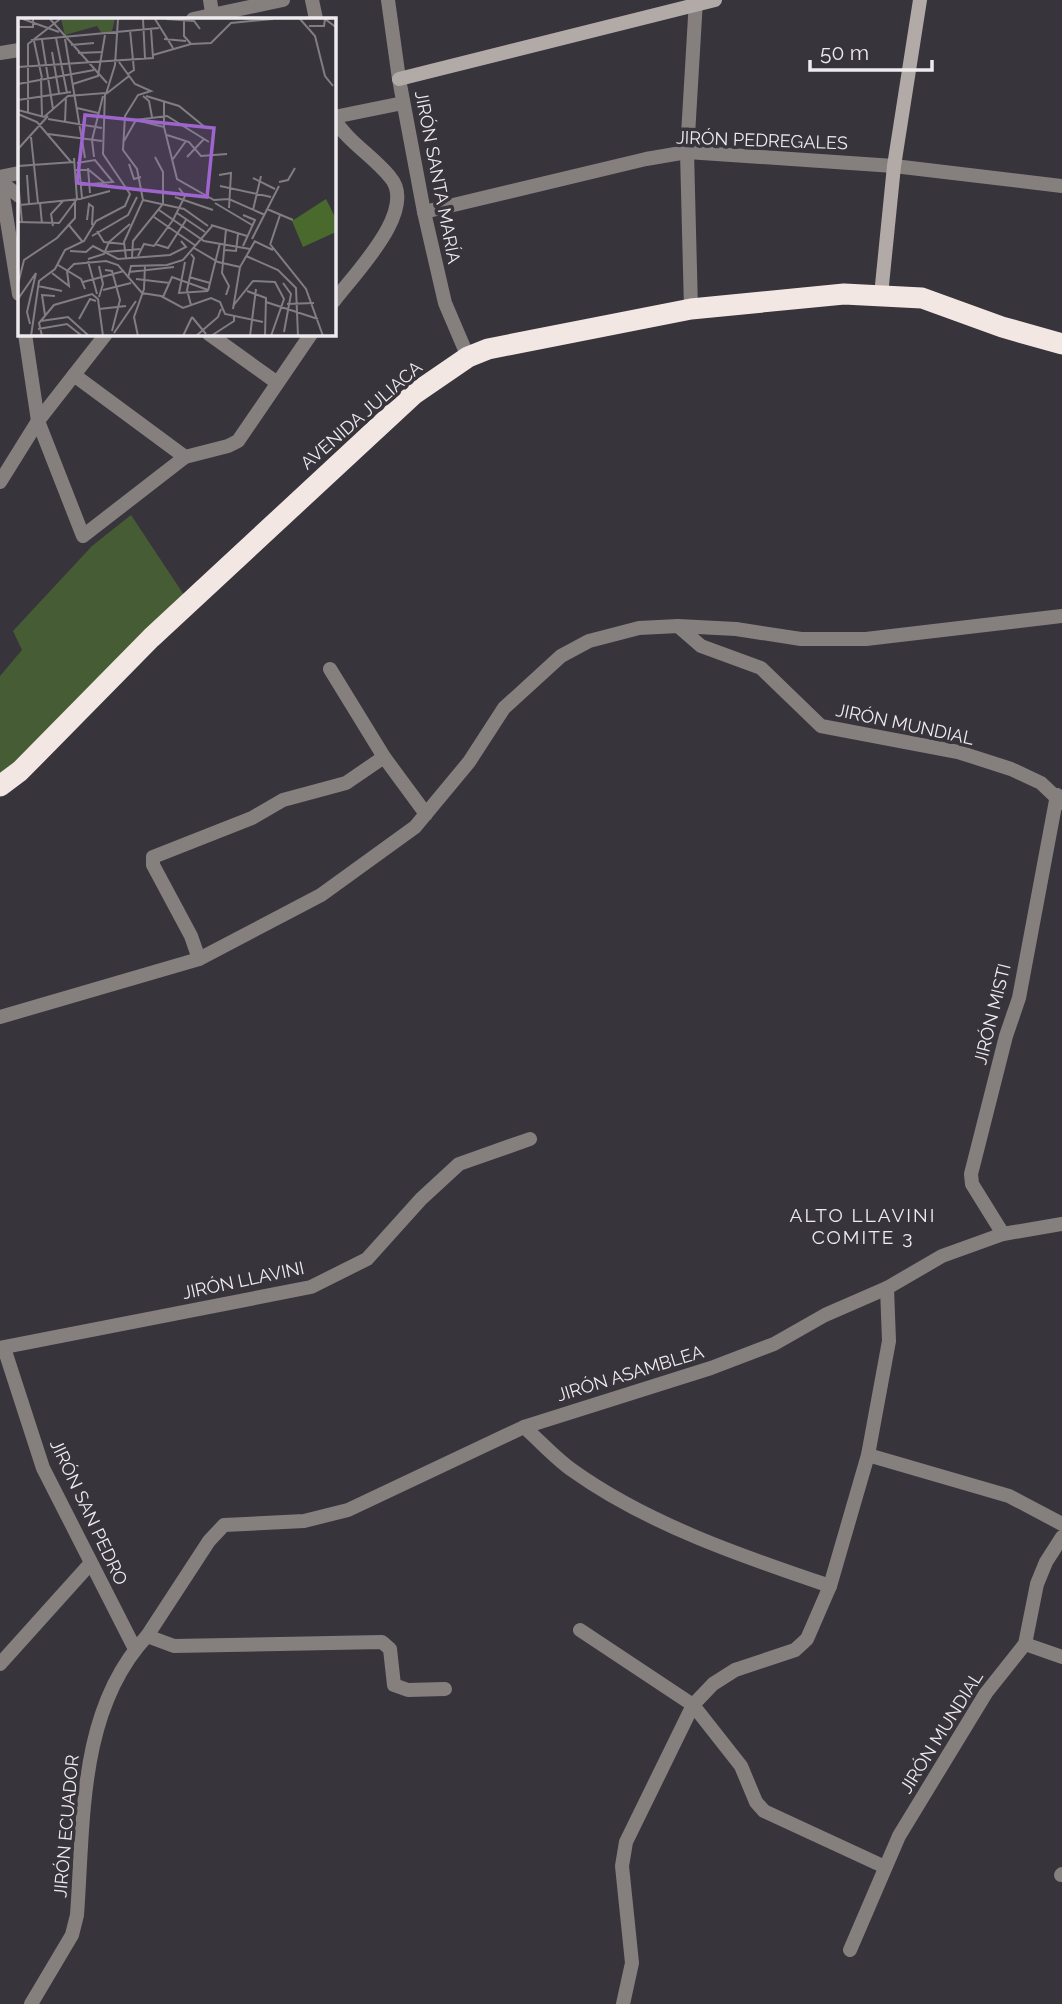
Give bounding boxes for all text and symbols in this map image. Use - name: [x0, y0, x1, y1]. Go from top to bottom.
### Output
- inset map: [18, 18, 336, 336]
- scale bar: [810, 28, 932, 72]
- text: 50 m: [820, 40, 869, 65]
- street label: JIRÓN SANTA MARÍA: [411, 88, 466, 265]
- street label: JIRÓN PEDREGALES: [676, 126, 848, 153]
- street label: AVENIDA JULIACA: [296, 357, 426, 473]
- street label: JIRÓN MUNDIAL: [834, 698, 976, 749]
- street label: JIRÓN MISTI: [968, 961, 1015, 1067]
- district label: ALTO LLAVINI COMITE 3: [790, 1204, 936, 1248]
- street label: JIRÓN LLAVINI: [180, 1256, 306, 1303]
- street label: JIRÓN ASAMBLEA: [554, 1340, 706, 1405]
- street label: JIRÓN SAN PEDRO: [46, 1435, 133, 1588]
- street label: JIRÓN MUNDIAL: [894, 1666, 987, 1797]
- street label: JIRÓN ECUADOR: [48, 1753, 83, 1898]

